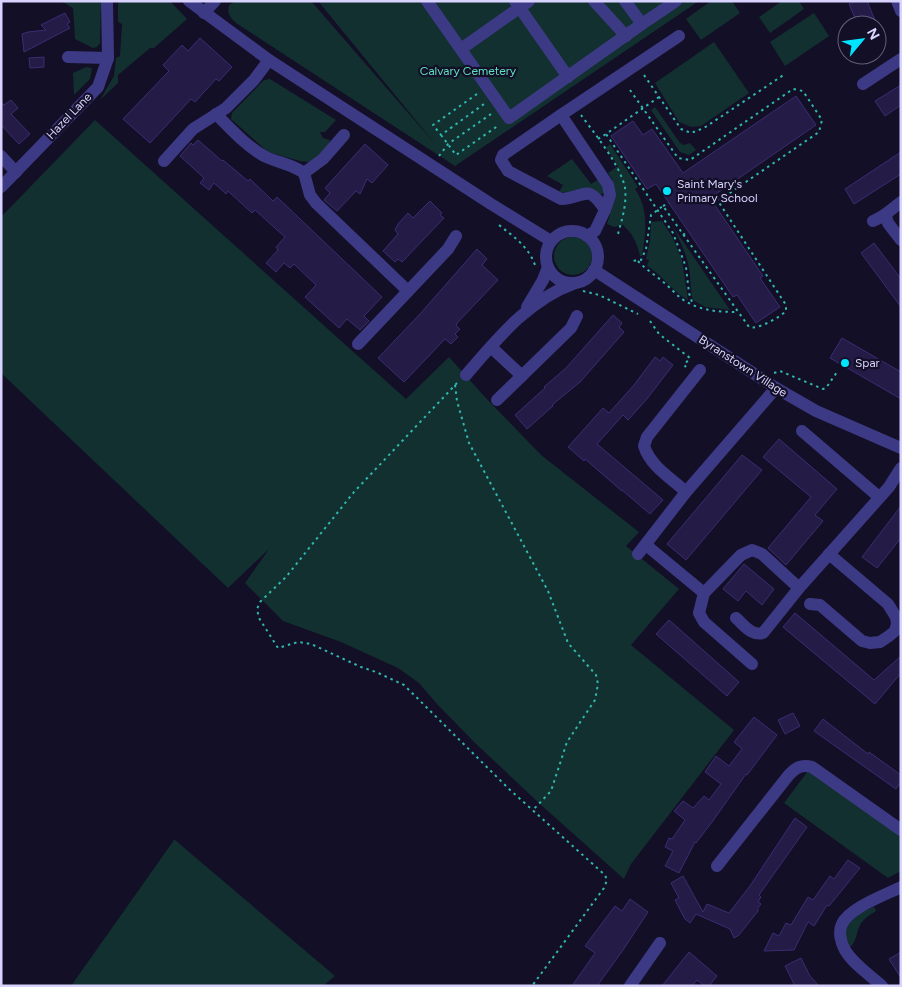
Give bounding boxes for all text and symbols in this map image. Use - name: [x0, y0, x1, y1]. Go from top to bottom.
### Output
- north arrow: [837, 15, 887, 65]
- text: N: [863, 25, 883, 43]
- park label: Calvary Cemetery: [420, 64, 517, 78]
- street label: Hazel Lane: [44, 90, 95, 142]
- place label: Saint Mary's Primary School: [677, 177, 758, 205]
- marker: Saint Mary's Primary School: [661, 185, 673, 197]
- street label: Byranstown Village: [696, 332, 790, 400]
- place label: Spar: [855, 356, 880, 370]
- marker: Spar: [839, 357, 851, 369]

